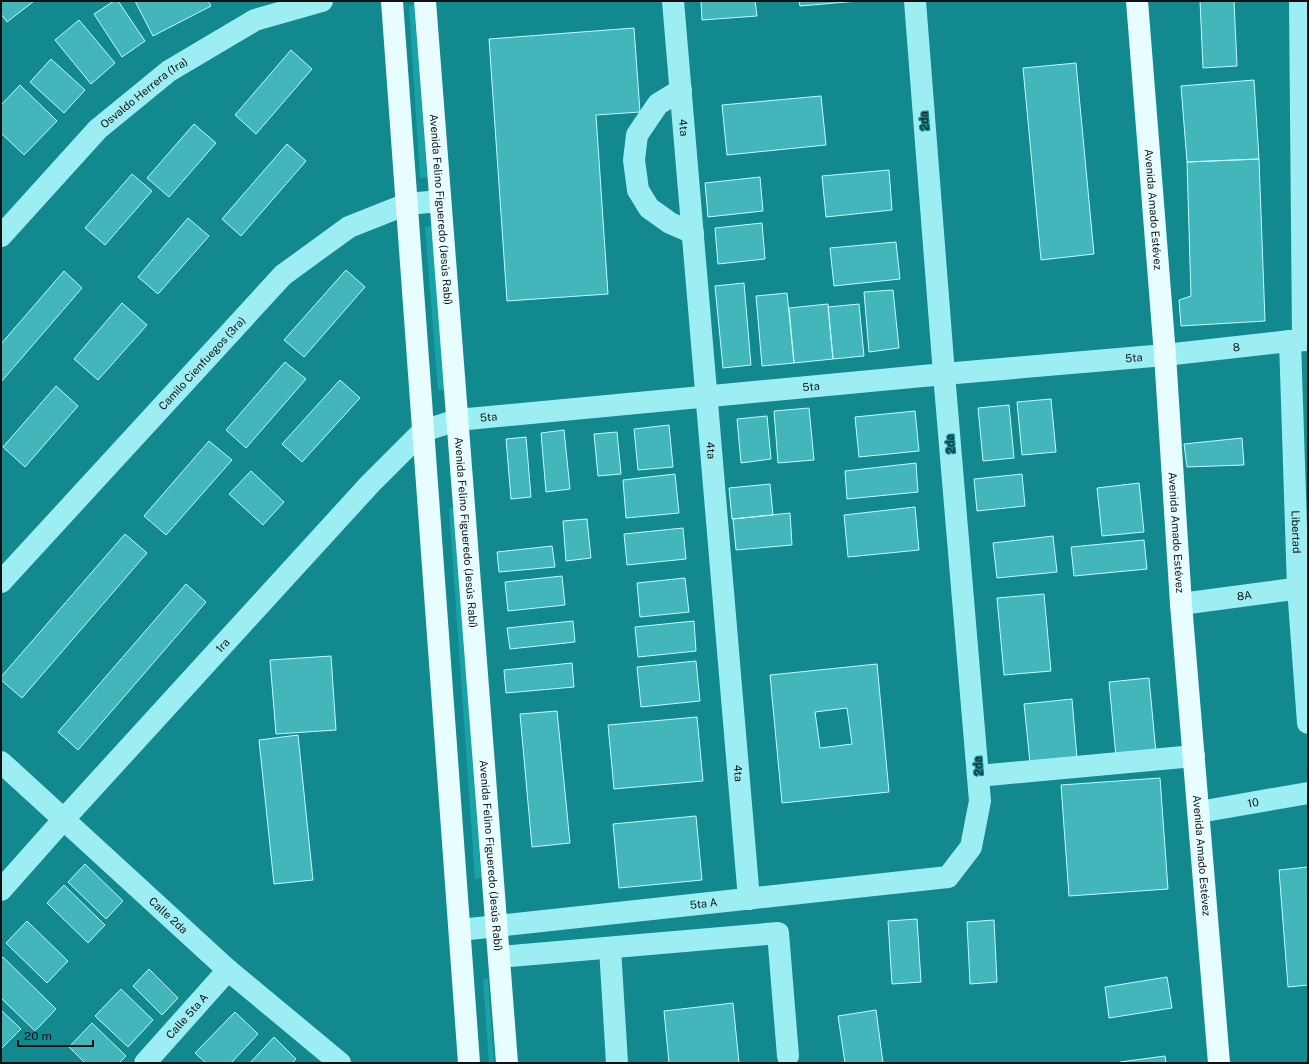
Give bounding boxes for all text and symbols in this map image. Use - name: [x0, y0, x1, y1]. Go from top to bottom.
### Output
- street label: Osvaldo Herrera (1ra): [98, 55, 190, 131]
- street label: 2da: [917, 111, 931, 131]
- street label: Avenida Felino Figueredo (Jesús Rabí): [428, 113, 454, 305]
- street label: 4ta: [677, 118, 690, 137]
- street label: Avenida Amado Estévez: [1143, 148, 1164, 270]
- street label: Camilo Cienfuegos (3ra): [156, 314, 248, 412]
- street label: 8: [1232, 341, 1240, 353]
- street label: 5ta: [1125, 351, 1143, 364]
- street label: 5ta: [802, 380, 820, 393]
- street label: 5ta: [479, 410, 498, 424]
- street label: 2da: [943, 434, 957, 454]
- street label: Avenida Felino Figueredo (Jesús Rabí): [453, 436, 479, 628]
- street label: 4ta: [704, 441, 718, 460]
- street label: Avenida Amado Estévez: [1167, 472, 1186, 593]
- street label: Libertad: [1289, 510, 1303, 554]
- street label: 8A: [1236, 589, 1253, 602]
- street label: 1ra: [213, 636, 232, 655]
- street label: 2da: [971, 756, 985, 776]
- street label: Avenida Felino Figueredo (Jesús Rabí): [478, 759, 504, 951]
- street label: 4ta: [732, 764, 745, 782]
- street label: Avenida Amado Estévez: [1191, 795, 1213, 917]
- street label: 10: [1247, 796, 1260, 809]
- street label: Calle 2da: [147, 895, 190, 936]
- street label: 5ta A: [689, 896, 718, 911]
- street label: Calle 5ta A: [164, 991, 210, 1041]
- scale bar: [18, 1022, 93, 1048]
- text: 20 m: [24, 1029, 52, 1043]

